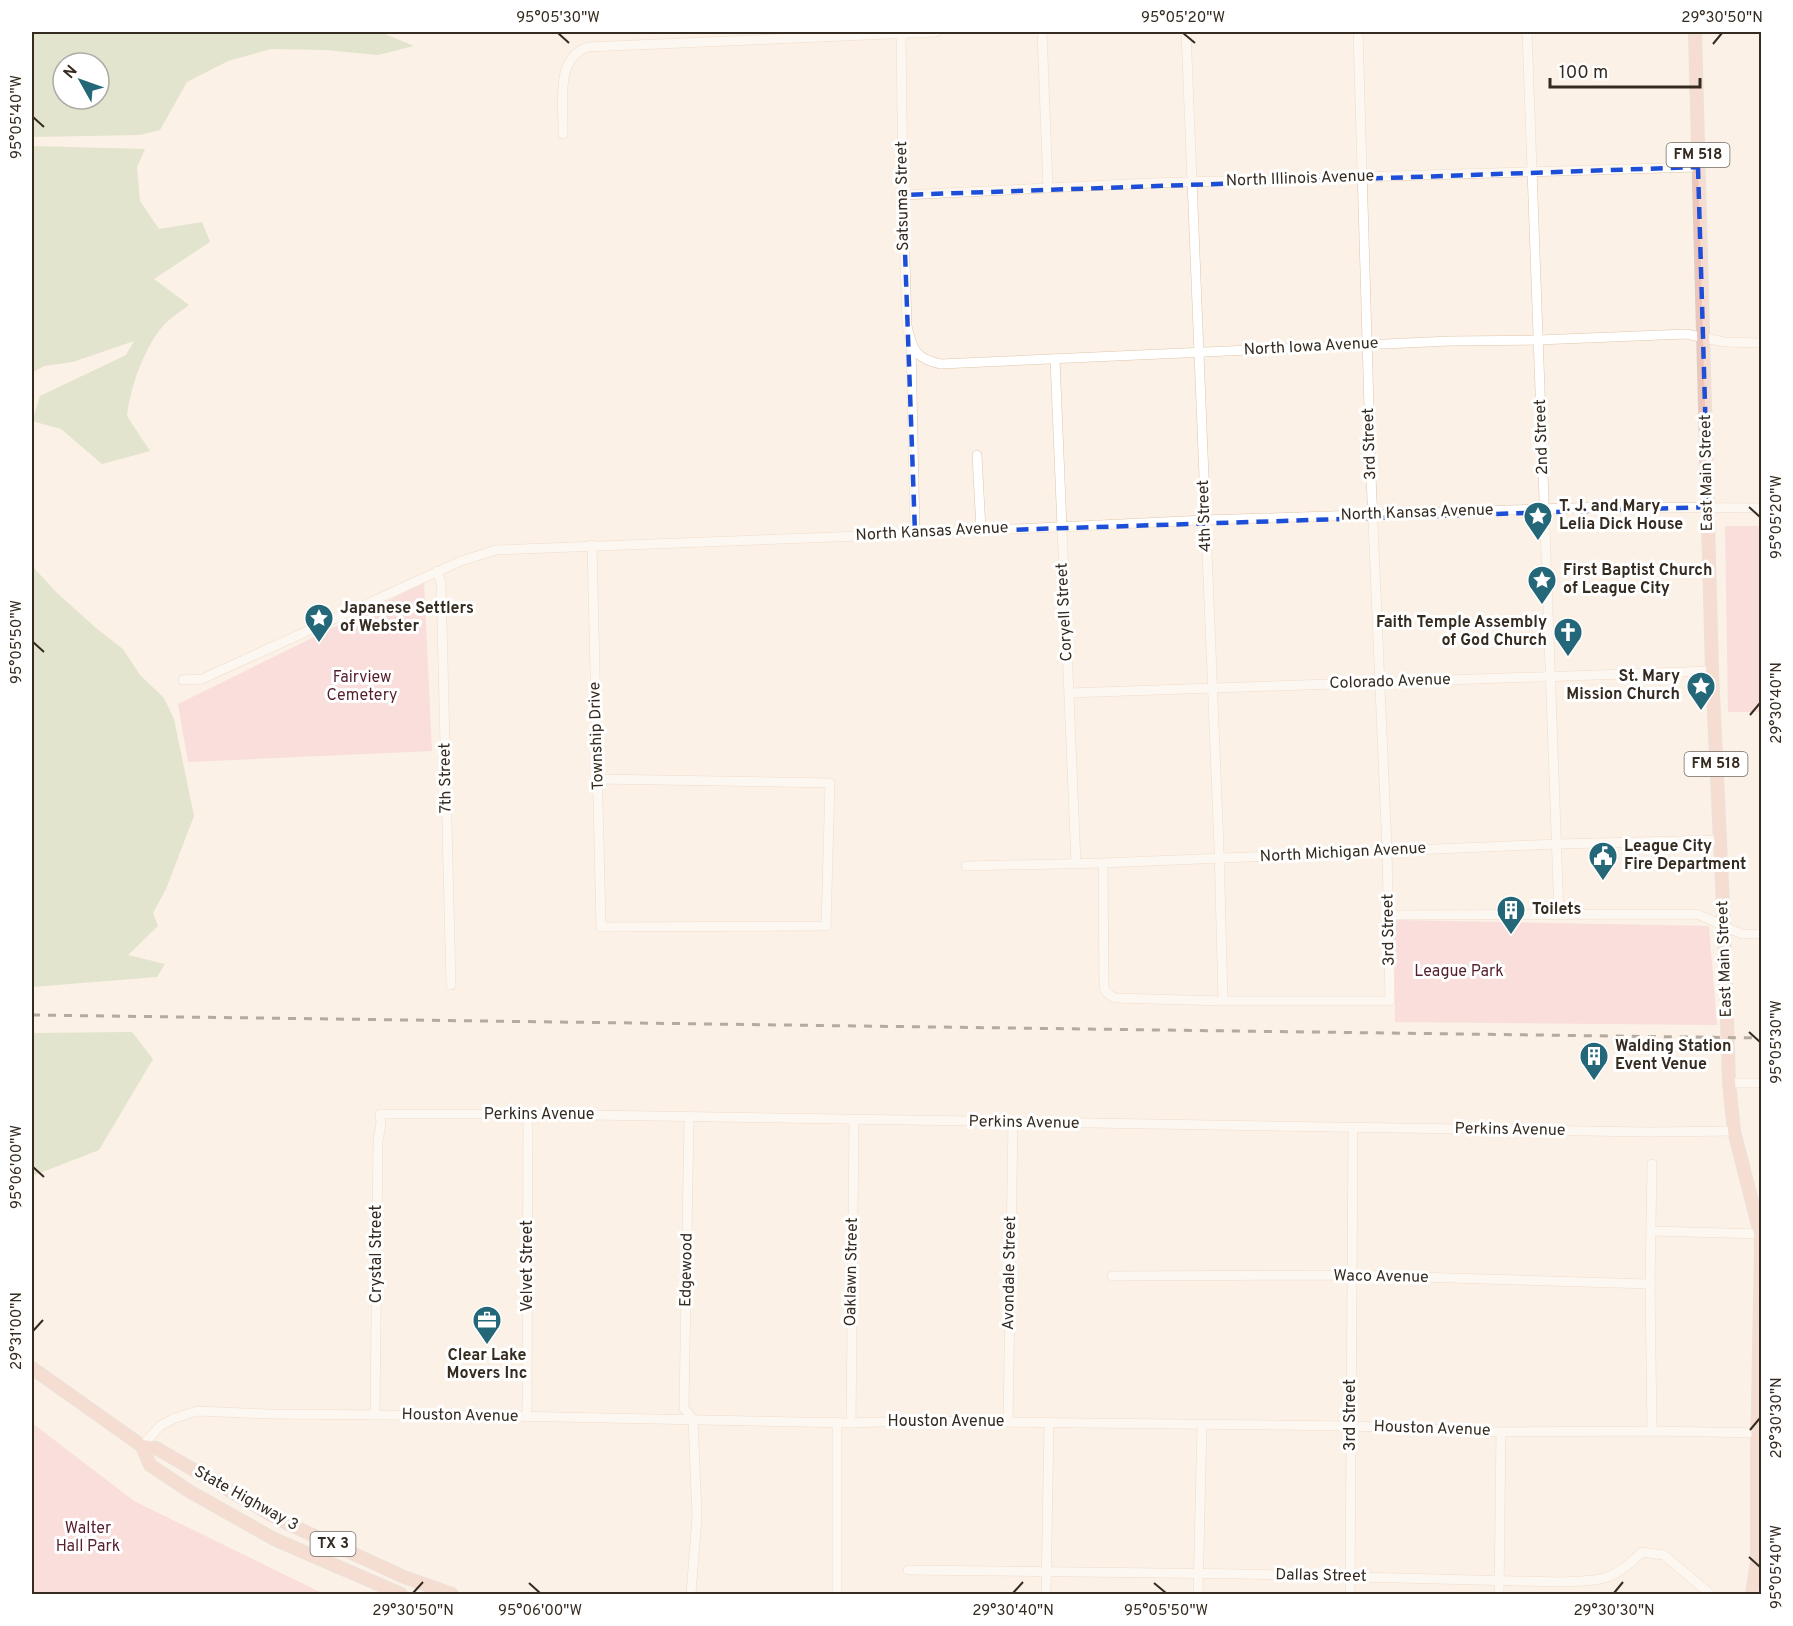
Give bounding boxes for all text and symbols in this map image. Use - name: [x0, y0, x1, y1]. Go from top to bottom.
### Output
- text: 95°05'30"W: [516, 9, 600, 28]
- text: 95°05'20"W: [1141, 9, 1225, 28]
- text: 29°30'50"N: [1681, 9, 1763, 28]
- north arrow: [51, 51, 111, 111]
- scale bar: [1550, 51, 1700, 89]
- text: N: [60, 62, 82, 83]
- text: 100 m: [1559, 62, 1608, 85]
- text: 95°05'40"W: [8, 75, 27, 159]
- street label: Satsuma Street: [892, 141, 914, 251]
- road number: FM 518: [1666, 143, 1730, 167]
- street label: North Illinois Avenue: [1225, 166, 1375, 192]
- street label: North Iowa Avenue: [1243, 333, 1379, 361]
- street label: 2nd Street: [1531, 399, 1553, 475]
- street label: 3rd Street: [1359, 408, 1381, 480]
- street label: East Main Street: [1696, 414, 1718, 532]
- text: 95°05'20"W: [1768, 475, 1787, 559]
- street label: 4th Street: [1194, 479, 1216, 553]
- place label: T. J. and Mary Lelia Dick House: [1559, 497, 1683, 535]
- street label: North Kansas Avenue: [1340, 500, 1494, 526]
- place icon: T. J. and Mary Lelia Dick House: [1522, 500, 1554, 542]
- street label: North Kansas Avenue: [855, 518, 1009, 546]
- place label: First Baptist Church of League City: [1563, 561, 1712, 599]
- street label: Coryell Street: [1052, 562, 1078, 662]
- place icon: First Baptist Church of League City: [1526, 564, 1558, 606]
- place label: Japanese Settlers of Webster: [340, 599, 474, 637]
- text: 95°05'50"W: [8, 600, 27, 684]
- place icon: Japanese Settlers of Webster: [303, 602, 335, 644]
- place label: Faith Temple Assembly of God Church: [1376, 613, 1547, 651]
- church icon: Faith Temple Assembly of God Church: [1552, 616, 1584, 658]
- text: 29°30'40"N: [1768, 662, 1787, 744]
- place label: St. Mary Mission Church: [1566, 667, 1680, 705]
- park label: Fairview Cemetery: [327, 668, 397, 706]
- street label: Colorado Avenue: [1329, 670, 1451, 694]
- place icon: St. Mary Mission Church: [1685, 670, 1717, 712]
- street label: Township Drive: [585, 681, 609, 791]
- street label: 7th Street: [435, 743, 457, 813]
- road number: FM 518: [1684, 752, 1748, 776]
- place label: League City Fire Department: [1624, 837, 1746, 875]
- street label: North Michigan Avenue: [1259, 839, 1427, 867]
- public building icon: League City Fire Department: [1587, 840, 1619, 882]
- street label: 3rd Street: [1378, 894, 1400, 966]
- building icon: Toilets: [1495, 894, 1527, 936]
- place label: Toilets: [1532, 900, 1581, 920]
- street label: East Main Street: [1713, 900, 1737, 1018]
- park label: League Park: [1414, 962, 1504, 982]
- text: 95°05'30"W: [1768, 1000, 1787, 1084]
- place label: Walding Station Event Venue: [1615, 1037, 1731, 1075]
- building icon: Walding Station Event Venue: [1578, 1040, 1610, 1082]
- street label: Perkins Avenue: [484, 1105, 594, 1125]
- street label: Perkins Avenue: [968, 1112, 1080, 1134]
- street label: Perkins Avenue: [1454, 1119, 1566, 1141]
- text: 95°06'00"W: [8, 1125, 27, 1209]
- street label: Crystal Street: [367, 1205, 387, 1303]
- street label: Avondale Street: [999, 1216, 1021, 1330]
- street label: Oaklawn Street: [841, 1217, 863, 1327]
- street label: Velvet Street: [518, 1220, 538, 1312]
- street label: Edgewood: [676, 1233, 698, 1307]
- street label: Waco Avenue: [1333, 1266, 1429, 1288]
- text: 29°31'00"N: [8, 1292, 27, 1370]
- office icon: Clear Lake Movers Inc: [471, 1304, 503, 1346]
- place label: Clear Lake Movers Inc: [447, 1346, 527, 1384]
- text: 29°30'30"N: [1768, 1377, 1787, 1459]
- street label: 3rd Street: [1341, 1379, 1361, 1451]
- street label: Houston Avenue: [401, 1405, 519, 1427]
- street label: Houston Avenue: [888, 1412, 1004, 1432]
- street label: Houston Avenue: [1373, 1417, 1491, 1441]
- street label: State Highway 3: [190, 1462, 302, 1536]
- park label: Walter Hall Park: [56, 1519, 120, 1557]
- text: 95°05'40"W: [1768, 1525, 1787, 1609]
- road number: TX 3: [310, 1532, 356, 1556]
- street label: Dallas Street: [1275, 1565, 1367, 1587]
- text: 29°30'50"N: [372, 1602, 454, 1621]
- text: 95°06'00"W: [498, 1602, 582, 1621]
- text: 29°30'40"N: [972, 1602, 1054, 1621]
- text: 95°05'50"W: [1124, 1602, 1208, 1621]
- text: 29°30'30"N: [1573, 1602, 1655, 1621]

